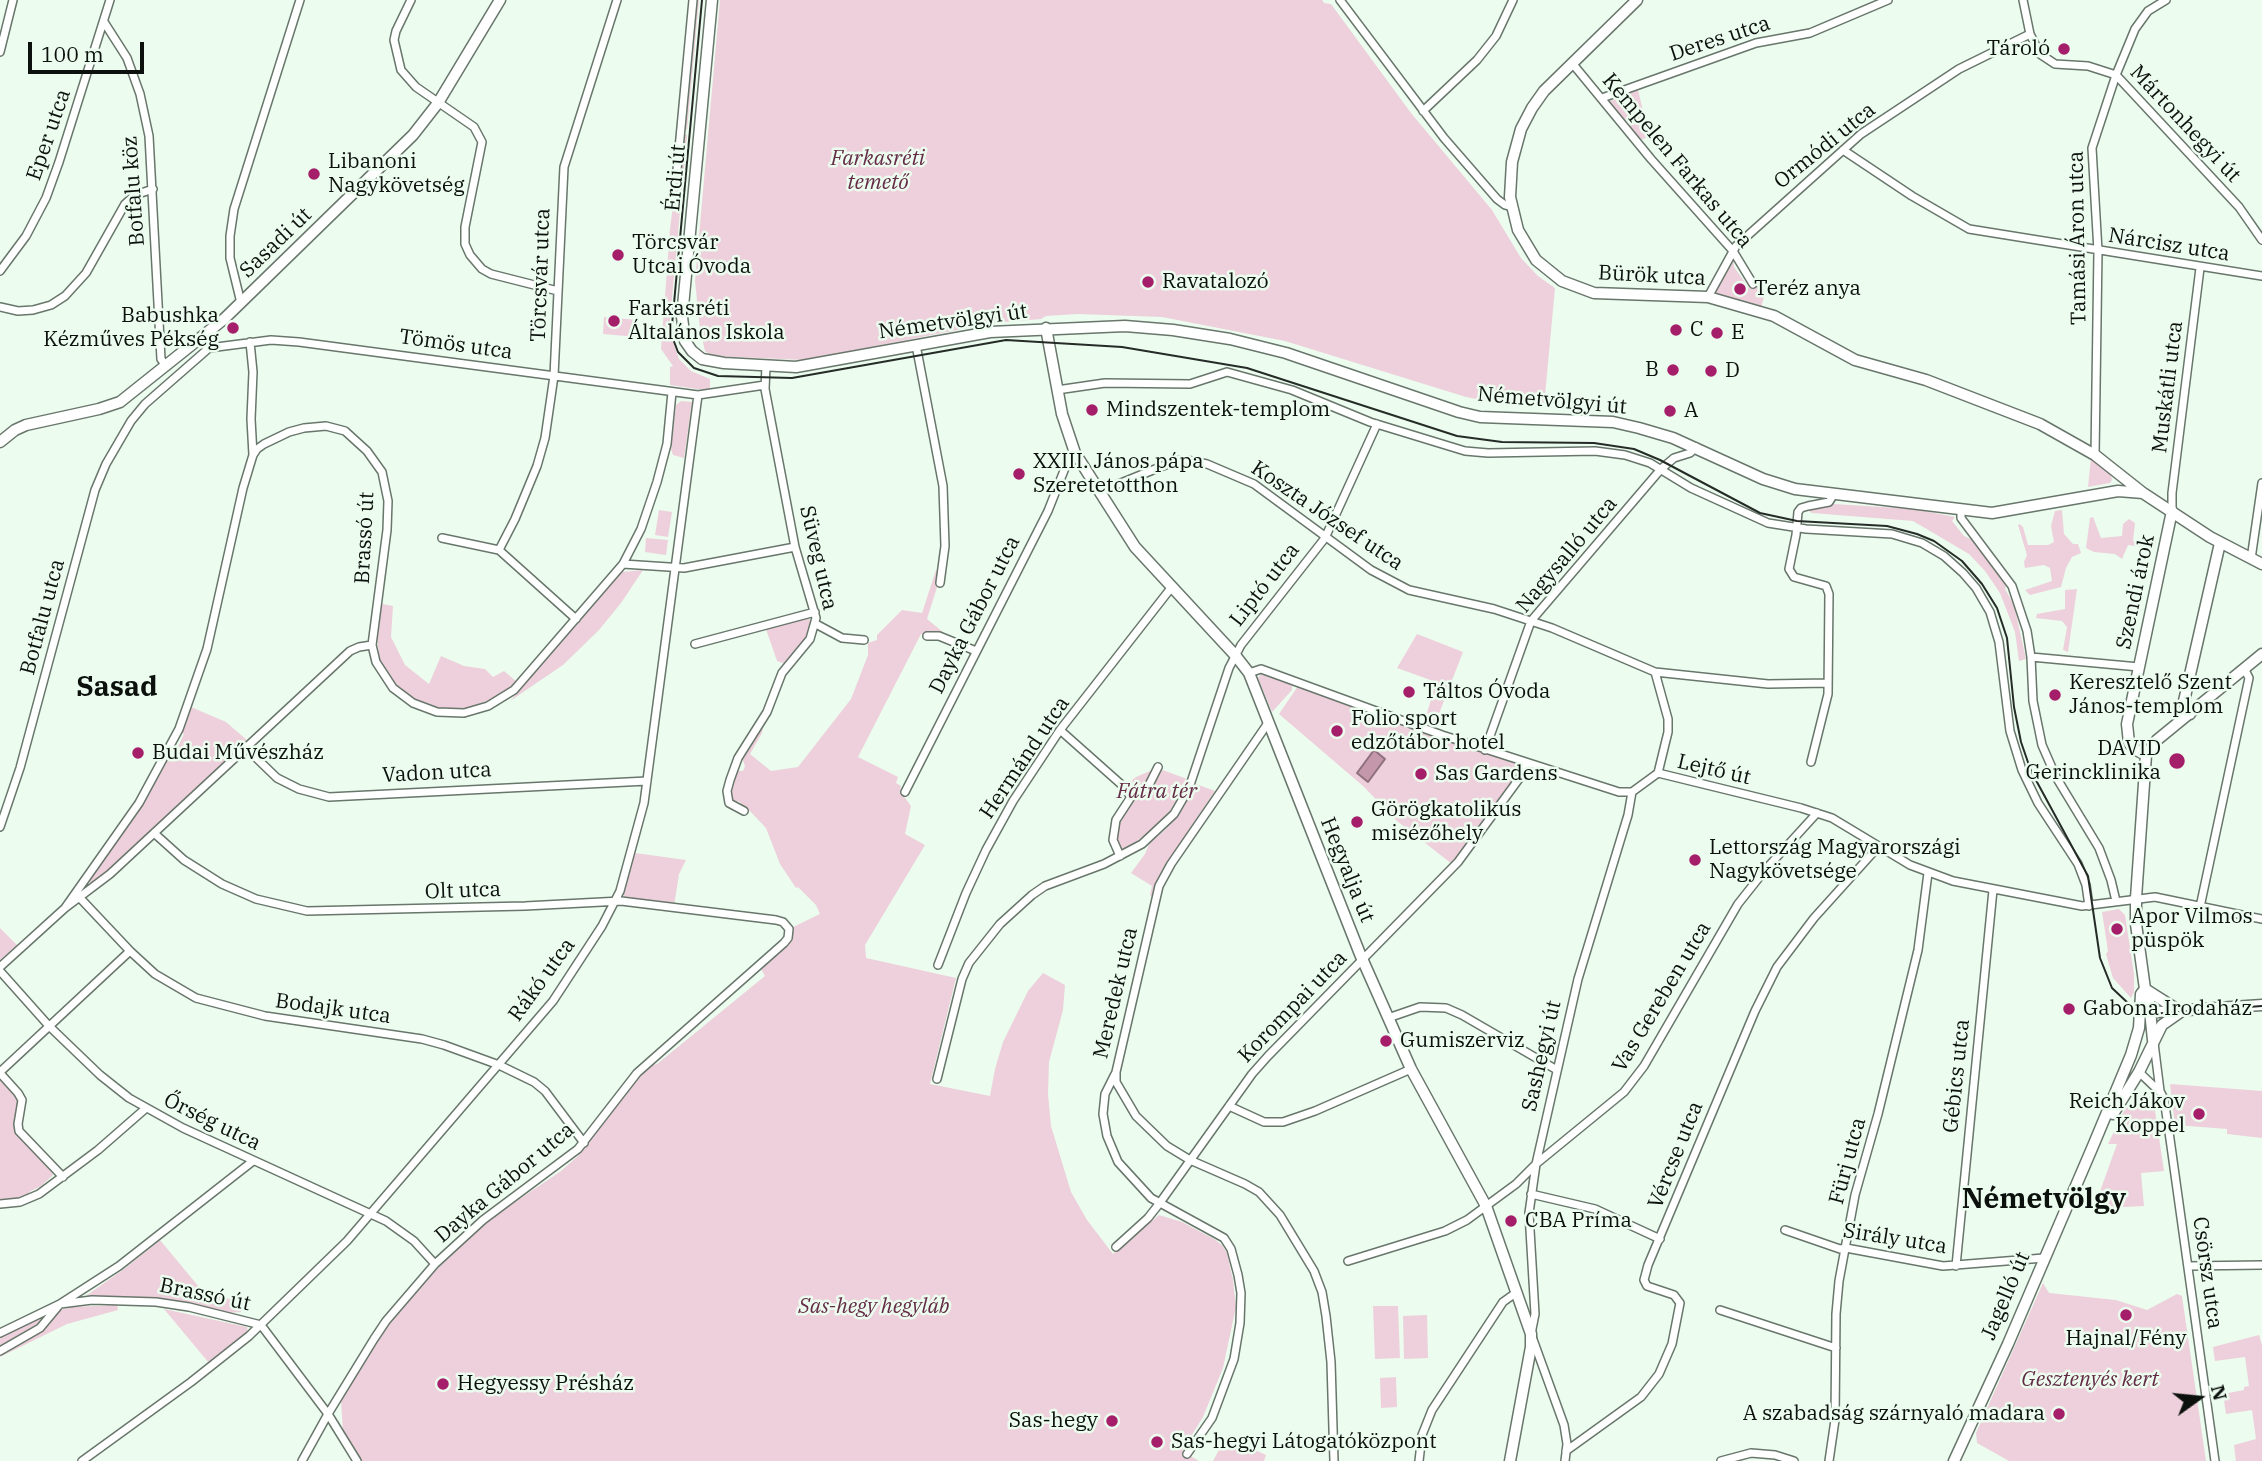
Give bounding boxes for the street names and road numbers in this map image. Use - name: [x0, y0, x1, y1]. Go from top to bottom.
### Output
- street label: Deres utca: [1666, 11, 1774, 67]
- street label: Mártonhegyi út: [2124, 60, 2246, 188]
- street label: Kempelen Farkas utca: [1597, 69, 1757, 253]
- street label: Eper utca: [22, 86, 76, 184]
- street label: Ormódi utca: [1769, 97, 1881, 195]
- street label: Botfalu köz: [118, 135, 150, 247]
- street label: Érdi út: [661, 143, 691, 213]
- street label: Tamási Áron utca: [2064, 151, 2092, 325]
- street label: Sasadi út: [235, 203, 317, 283]
- street label: Törcsvár utca: [526, 208, 556, 342]
- street label: Nárcisz utca: [2107, 223, 2231, 267]
- street label: Bürök utca: [1598, 261, 1706, 291]
- street label: Németvölgyi út: [877, 299, 1029, 345]
- street label: Muskátli utca: [2147, 319, 2189, 455]
- street label: Tömös utca: [398, 325, 514, 365]
- street label: Németvölgyi út: [1476, 382, 1628, 420]
- street label: Koszta József utca: [1246, 456, 1408, 576]
- street label: Brassó út: [350, 491, 380, 585]
- street label: Nagysalló utca: [1511, 492, 1623, 618]
- street label: Süveg utca: [794, 503, 842, 613]
- street label: Dayka Gábor utca: [924, 532, 1026, 698]
- street label: Szendi árok: [2112, 532, 2160, 652]
- street label: Liptó utca: [1225, 538, 1305, 632]
- street label: Botfalu utca: [15, 556, 71, 678]
- street label: Hermánd utca: [975, 692, 1075, 824]
- street label: Lejtő út: [1675, 749, 1753, 791]
- street label: Vadon utca: [382, 758, 492, 788]
- street label: Hegyalja út: [1314, 814, 1380, 926]
- street label: Olt utca: [424, 877, 502, 905]
- street label: Vas Gereben utca: [1607, 917, 1717, 1077]
- street label: Meredek utca: [1089, 925, 1143, 1061]
- street label: Rákó utca: [503, 933, 581, 1027]
- street label: Korompai utca: [1233, 946, 1353, 1068]
- street label: Bodajk utca: [274, 988, 392, 1030]
- street label: Sashegyi út: [1517, 998, 1567, 1114]
- street label: Gébics utca: [1939, 1018, 1975, 1134]
- street label: Őrség utca: [159, 1088, 265, 1156]
- street label: Vércse utca: [1643, 1098, 1709, 1212]
- street label: Fürj utca: [1824, 1115, 1872, 1207]
- street label: Dayka Gábor utca: [430, 1117, 580, 1249]
- street label: Csörsz utca: [2187, 1215, 2227, 1331]
- street label: Sirály utca: [1841, 1218, 1949, 1260]
- street label: Jagelló út: [1976, 1248, 2036, 1344]
- street label: Brassó út: [157, 1273, 253, 1317]

